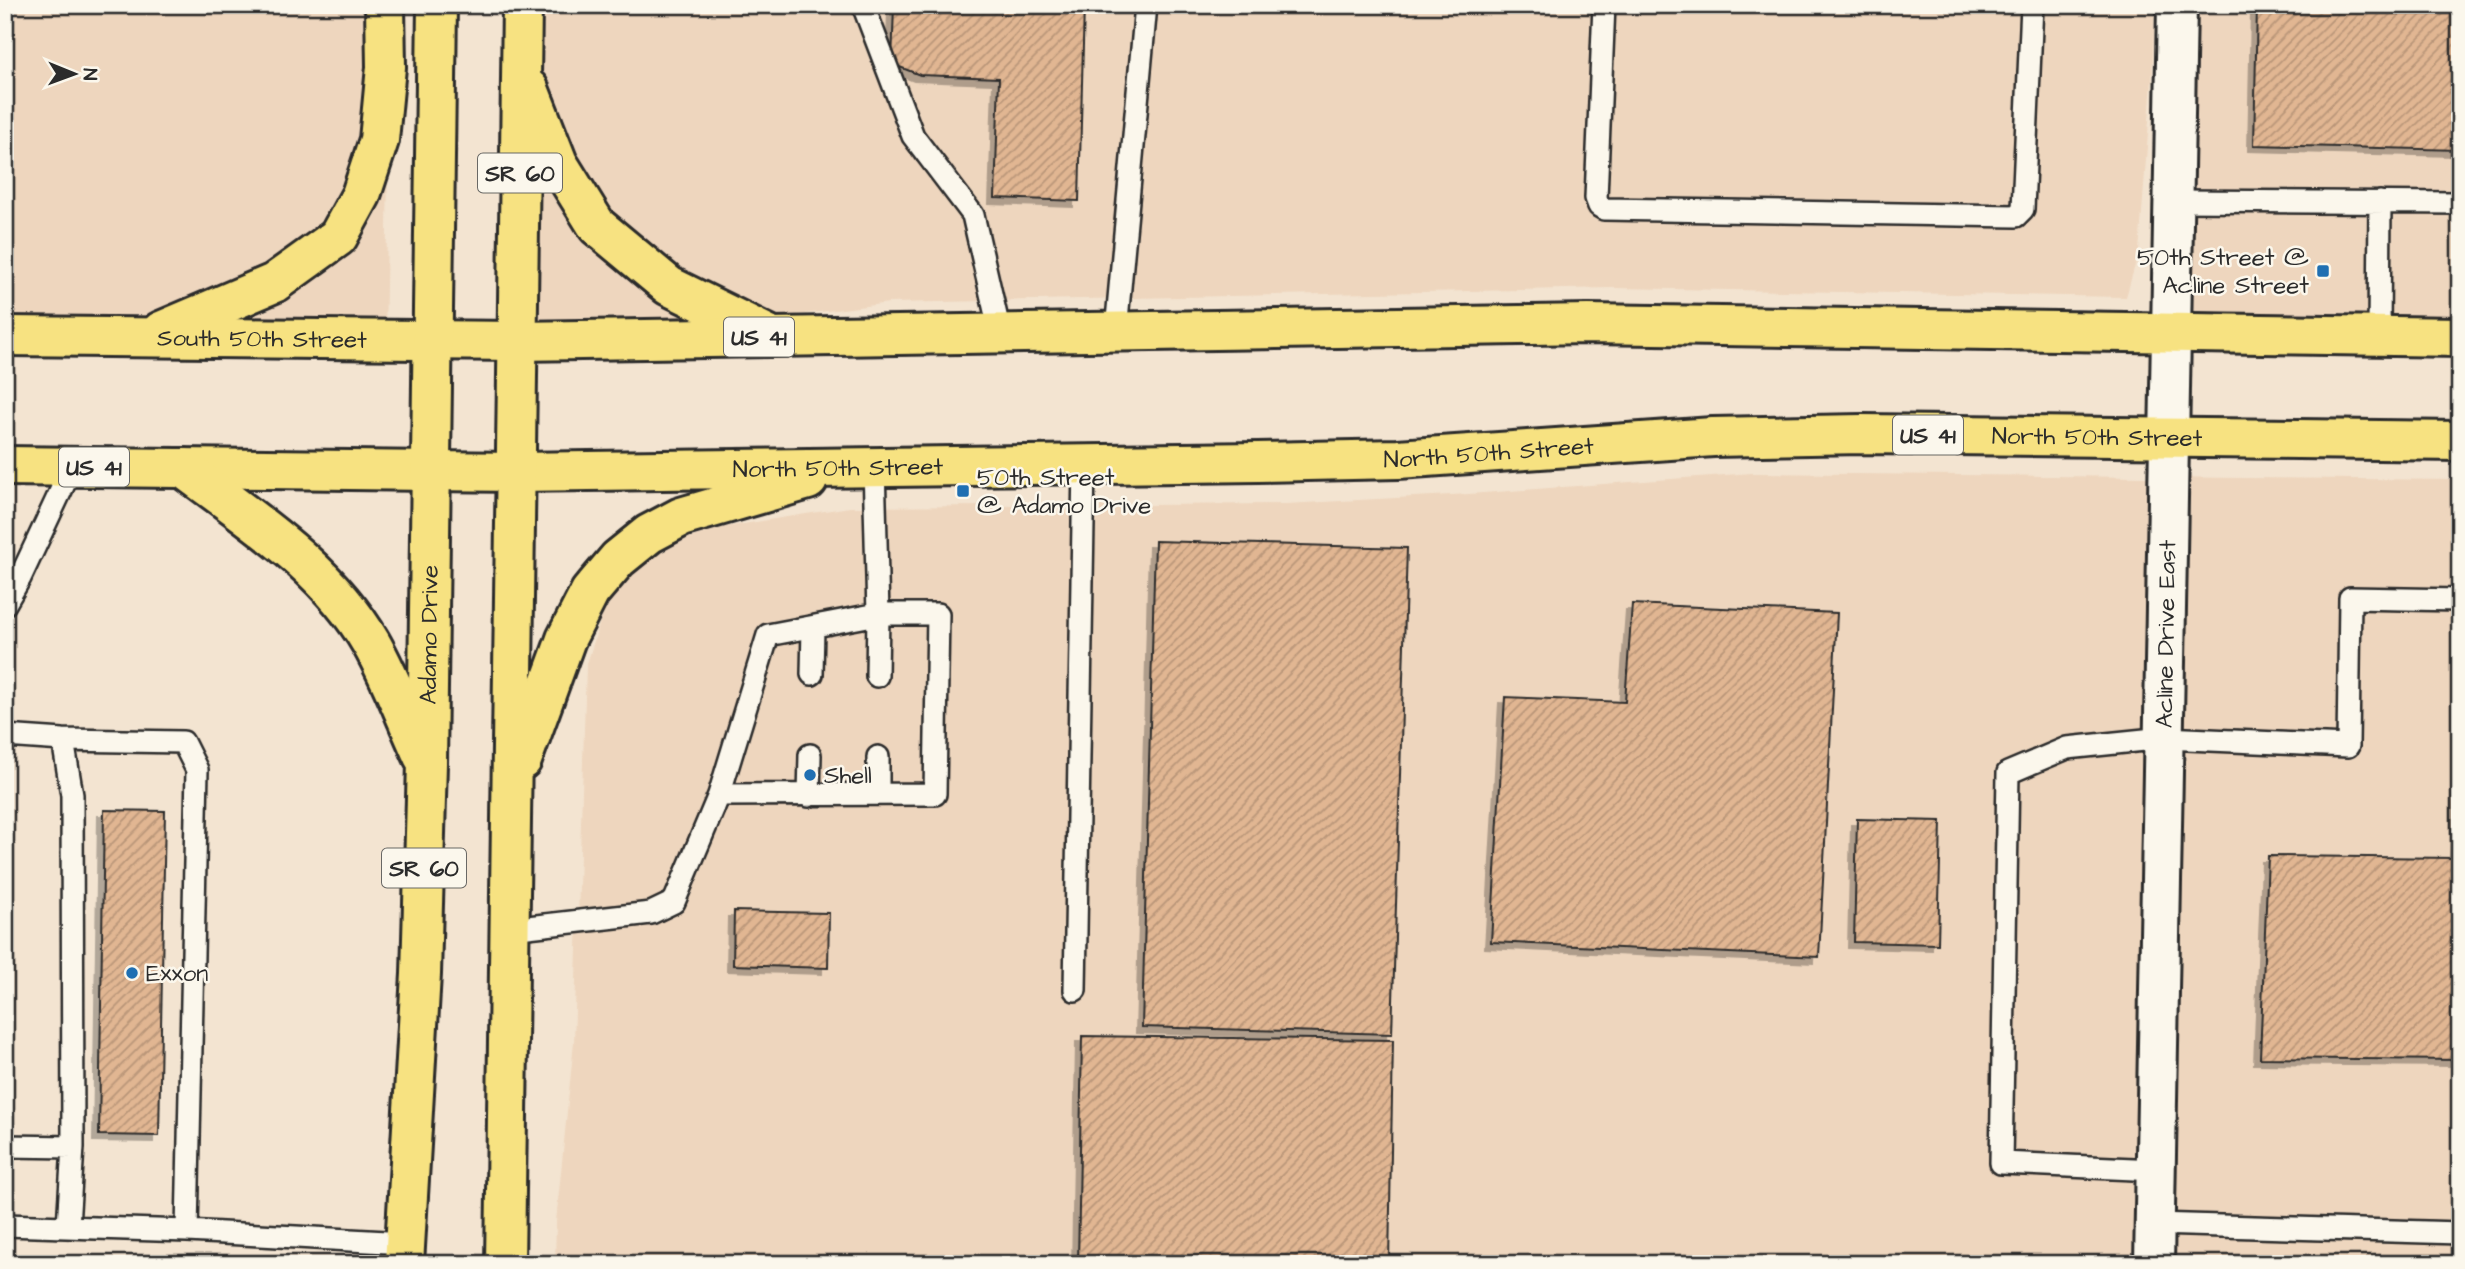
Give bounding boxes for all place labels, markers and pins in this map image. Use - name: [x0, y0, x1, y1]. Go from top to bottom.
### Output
- place label: 50th Street @ Acline Street: [2137, 241, 2309, 303]
- marker: 50th Street @ Acline Street: [2315, 263, 2331, 279]
- place label: 50th Street @ Adamo Drive: [977, 461, 1151, 523]
- marker: 50th Street @ Adamo Drive: [955, 483, 971, 499]
- place label: Shell: [824, 759, 872, 793]
- marker: Shell: [802, 767, 818, 783]
- place label: Exxon: [146, 957, 208, 991]
- marker: Exxon: [124, 965, 140, 981]

